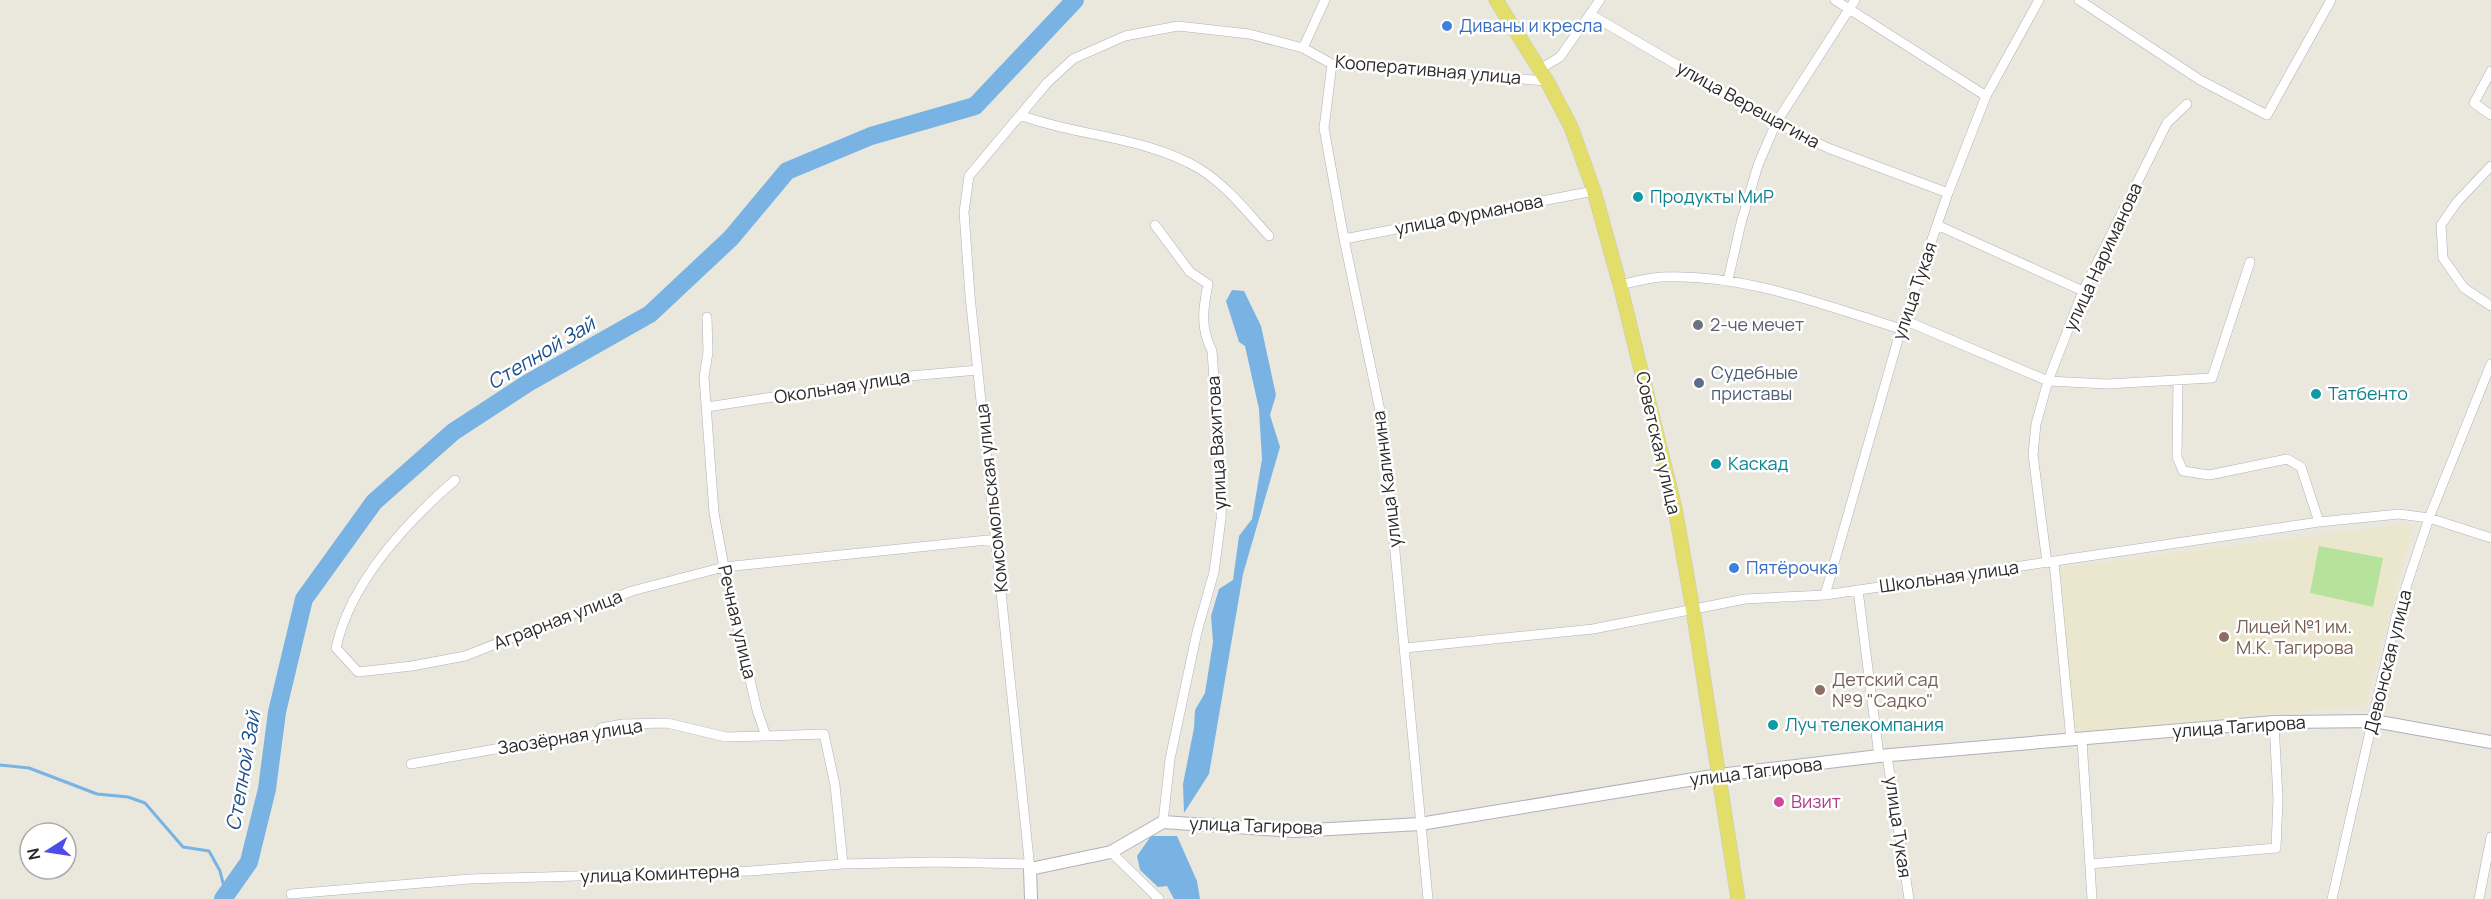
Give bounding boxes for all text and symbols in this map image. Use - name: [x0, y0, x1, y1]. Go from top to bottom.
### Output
- place label: Диваны и кресла: [1459, 13, 1602, 37]
- marker: Диваны и кресла: [1440, 19, 1454, 33]
- street label: Кооперативная улица: [1334, 49, 1522, 89]
- street label: улица Верещагина: [1673, 55, 1824, 153]
- street label: улица Нариманова: [2057, 179, 2147, 335]
- place label: Продукты МиР: [1650, 184, 1774, 208]
- street label: улица Фурманова: [1393, 188, 1545, 240]
- marker: Продукты МиР: [1631, 190, 1645, 204]
- street label: улица Тукая: [1886, 238, 1942, 343]
- water label: Степной Зай: [482, 309, 601, 395]
- place label: 2-че мечет: [1710, 312, 1804, 336]
- marker: 2-че мечет: [1691, 318, 1705, 332]
- place label: Судебные приставы: [1711, 360, 1798, 405]
- street label: Окольная улица: [772, 363, 911, 409]
- street label: Советская улица: [1631, 369, 1687, 517]
- street label: улица Вахитова: [1200, 375, 1232, 511]
- marker: Судебные приставы: [1692, 376, 1706, 390]
- place label: Татбенто: [2328, 381, 2408, 405]
- marker: Татбенто: [2309, 387, 2323, 401]
- street label: Комсомольская улица: [969, 402, 1013, 594]
- street label: улица Калинина: [1366, 410, 1406, 549]
- place label: Каскад: [1728, 451, 1789, 475]
- marker: Каскад: [1709, 457, 1723, 471]
- street label: Школьная улица: [1878, 554, 2020, 598]
- place label: Пятёрочка: [1746, 555, 1838, 579]
- marker: Пятёрочка: [1727, 561, 1741, 575]
- street label: Речная улица: [713, 562, 763, 681]
- street label: Аграрная улица: [490, 583, 625, 655]
- street label: Девонская улица: [2357, 587, 2417, 736]
- place label: Лицей №1 им. М.К. Тагирова: [2236, 614, 2354, 659]
- marker: Лицей №1 им. М.К. Тагирова: [2217, 630, 2231, 644]
- place label: Детский сад №9 "Садко": [1832, 667, 1938, 712]
- marker: Детский сад №9 "Садко": [1813, 683, 1827, 697]
- water label: Степной Зай: [219, 707, 267, 833]
- street label: улица Тагирова: [2172, 709, 2306, 743]
- place label: Луч телекомпания: [1785, 712, 1944, 736]
- street label: Заозёрная улица: [496, 713, 644, 759]
- marker: Луч телекомпания: [1766, 718, 1780, 732]
- street label: улица Тагирова: [1688, 751, 1824, 791]
- street label: улица Тукая: [1880, 775, 1918, 879]
- place label: Визит: [1791, 789, 1841, 813]
- marker: Визит: [1772, 795, 1786, 809]
- street label: улица Тагирова: [1189, 811, 1323, 839]
- north arrow: [18, 821, 78, 881]
- text: N: [21, 846, 45, 862]
- street label: улица Коминтерна: [580, 858, 740, 888]

